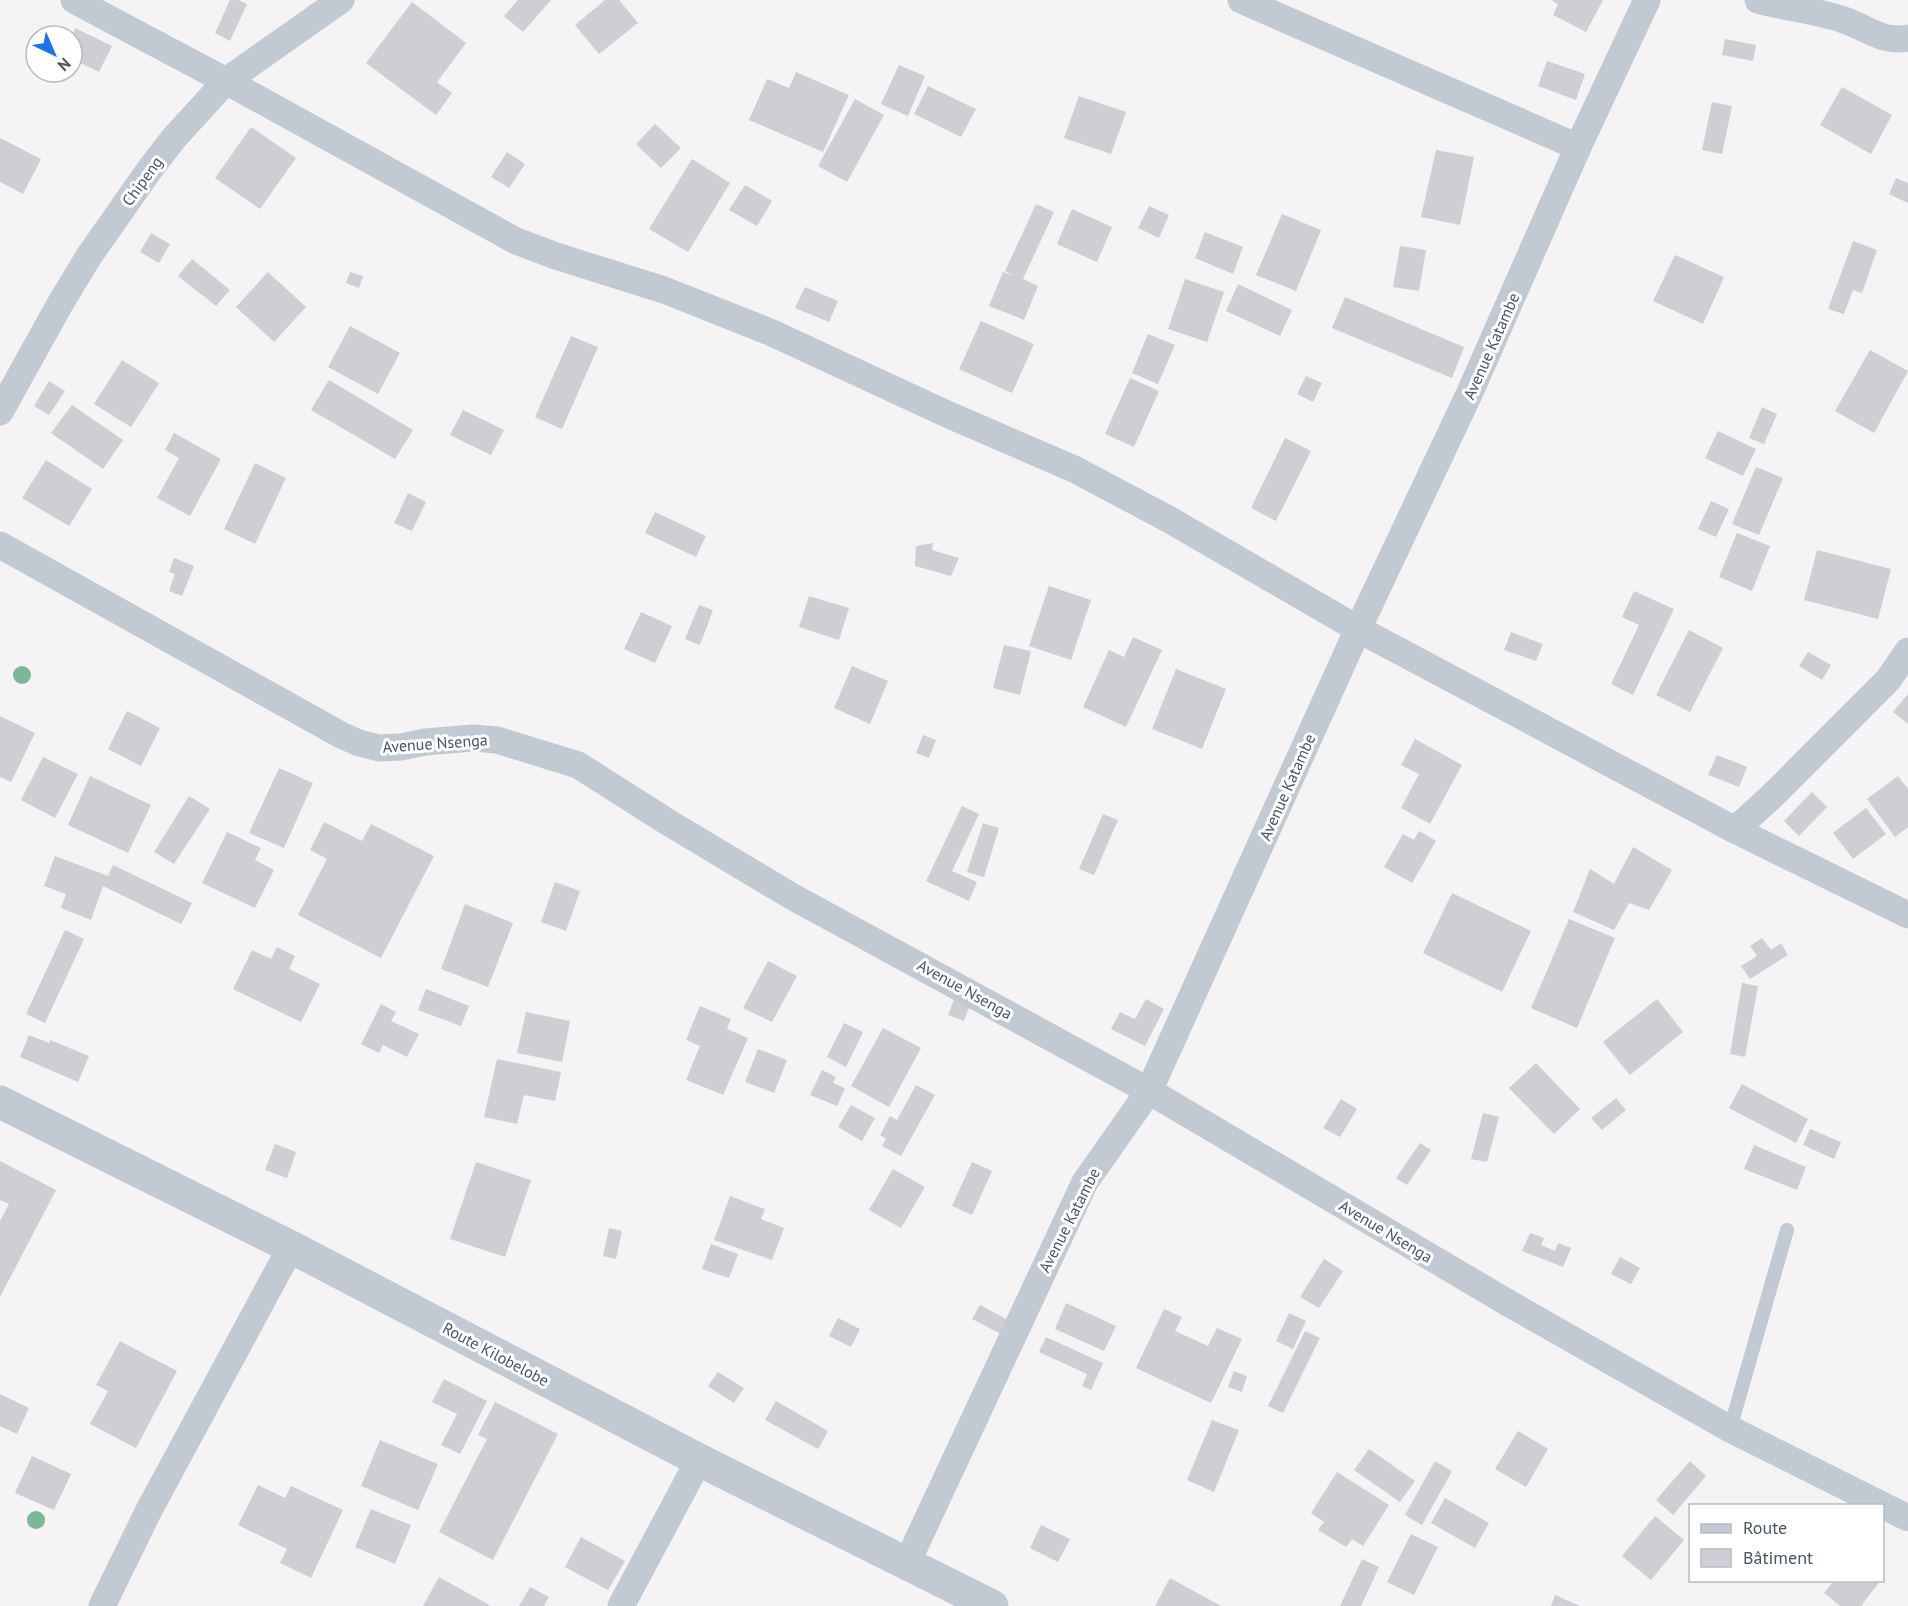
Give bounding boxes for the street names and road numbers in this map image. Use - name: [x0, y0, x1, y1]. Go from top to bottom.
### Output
- street label: Chipeng: [117, 152, 167, 210]
- street label: Avenue Katambe: [1459, 290, 1523, 402]
- street label: Avenue Nsenga: [382, 729, 488, 757]
- street label: Avenue Katambe: [1255, 731, 1319, 843]
- street label: Avenue Nsenga: [914, 955, 1016, 1023]
- street label: Avenue Katambe: [1034, 1164, 1104, 1276]
- street label: Avenue Nsenga: [1336, 1195, 1436, 1267]
- street label: Route Kilobelobe: [439, 1318, 553, 1390]

